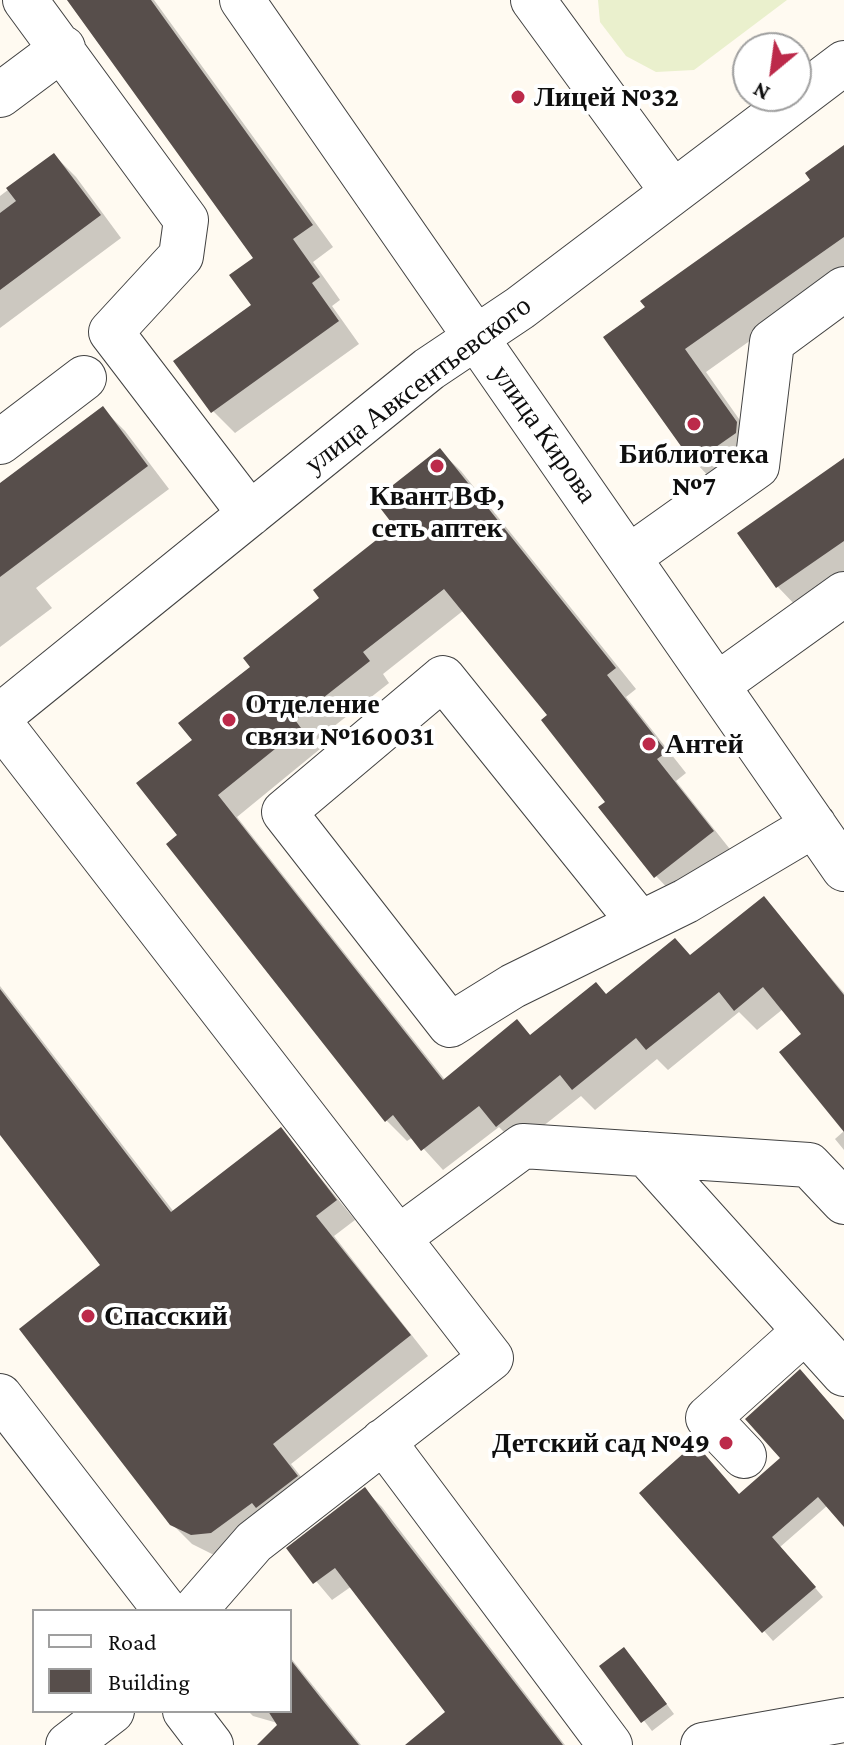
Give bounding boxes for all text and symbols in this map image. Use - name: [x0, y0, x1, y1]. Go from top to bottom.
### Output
- north arrow: [732, 32, 812, 112]
- text: N: [748, 77, 774, 106]
- place label: Лицей №32: [534, 80, 679, 114]
- marker: Лицей №32: [509, 88, 527, 106]
- street label: улица Авксентьевского: [298, 289, 538, 481]
- street label: улица Кирова: [484, 358, 604, 510]
- marker: Библиотека №7: [685, 415, 703, 433]
- place label: Библиотека №7: [619, 437, 769, 503]
- marker: Квант ВФ, сеть аптек: [428, 457, 446, 475]
- place label: Квант ВФ, сеть аптек: [369, 479, 505, 545]
- place label: Отделение связи №160031: [245, 687, 434, 753]
- marker: Отделение связи №160031: [220, 711, 238, 729]
- place label: Антей: [665, 727, 744, 761]
- marker: Антей: [640, 735, 658, 753]
- place label: Спасский: [104, 1299, 228, 1333]
- marker: Спасский: [79, 1307, 97, 1325]
- place label: Детский сад №49: [492, 1426, 710, 1460]
- marker: Детский сад №49: [717, 1434, 735, 1452]
- legend: [32, 1609, 292, 1713]
- text: Road: [108, 1628, 157, 1655]
- text: Building: [108, 1668, 190, 1695]

